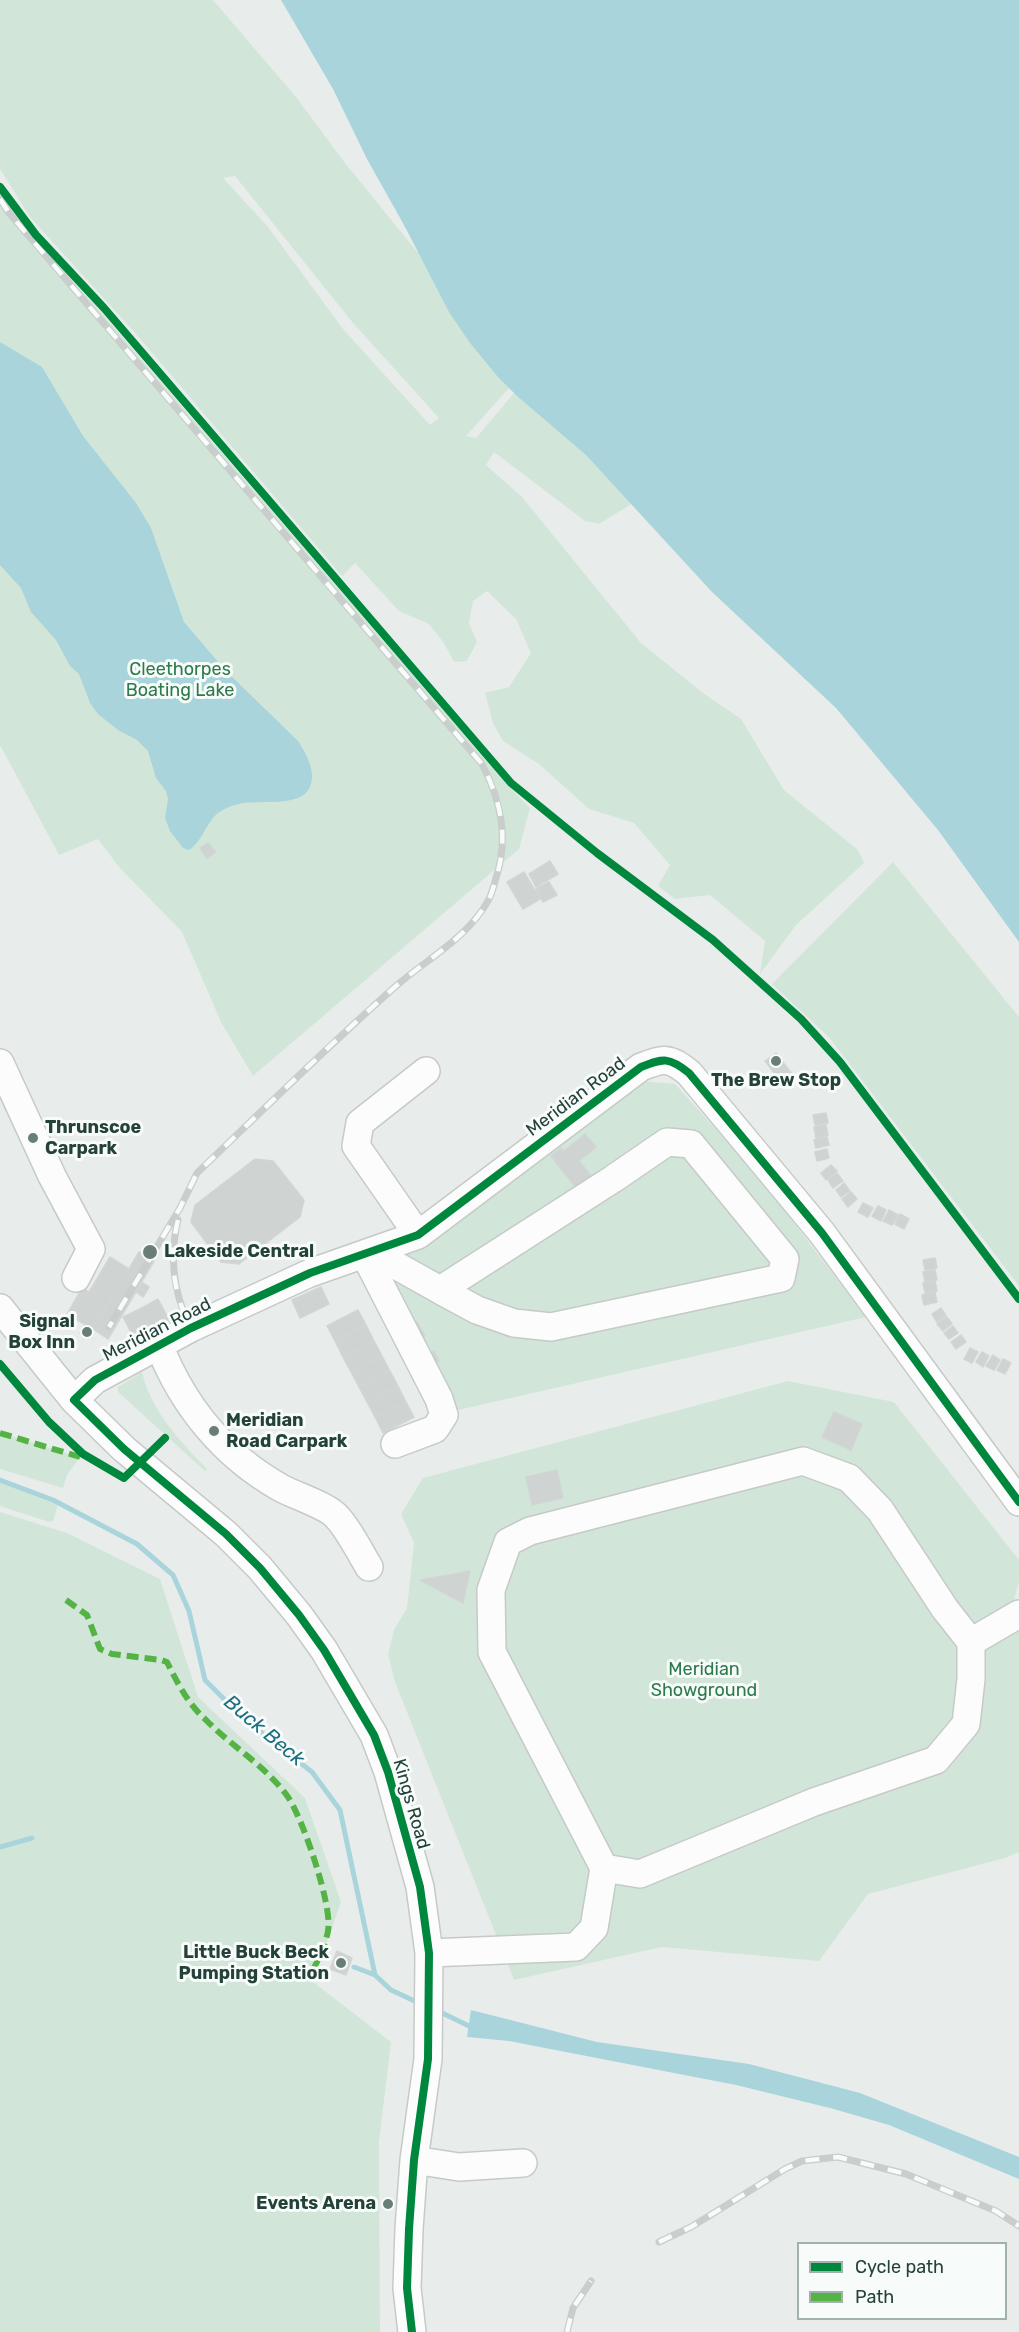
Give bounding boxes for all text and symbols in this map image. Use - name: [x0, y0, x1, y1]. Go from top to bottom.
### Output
- park label: Cleethorpes Boating Lake: [126, 659, 234, 702]
- street label: Meridian Road: [522, 1053, 630, 1141]
- marker: The Brew Stop: [769, 1054, 783, 1068]
- place label: The Brew Stop: [711, 1070, 841, 1092]
- place label: Thrunscoe Carpark: [45, 1117, 141, 1160]
- marker: Thrunscoe Carpark: [26, 1131, 40, 1145]
- place label: Lakeside Central: [164, 1241, 314, 1263]
- marker: Lakeside Central: [141, 1243, 159, 1261]
- street label: Meridian Road: [99, 1293, 215, 1367]
- place label: Signal Box Inn: [8, 1311, 75, 1354]
- marker: Signal Box Inn: [80, 1325, 94, 1339]
- place label: Meridian Road Carpark: [226, 1410, 347, 1452]
- marker: Meridian Road Carpark: [207, 1424, 221, 1438]
- park label: Meridian Showground: [651, 1659, 757, 1702]
- water label: Buck Beck: [219, 1690, 309, 1772]
- street label: Kings Road: [388, 1756, 434, 1852]
- place label: Little Buck Beck Pumping Station: [178, 1942, 329, 1984]
- marker: Little Buck Beck Pumping Station: [334, 1956, 348, 1970]
- place label: Events Arena: [256, 2193, 376, 2215]
- marker: Events Arena: [381, 2197, 395, 2211]
- legend: [797, 2242, 1007, 2320]
- text: Cycle path: [855, 2256, 944, 2278]
- text: Path: [855, 2286, 894, 2308]

